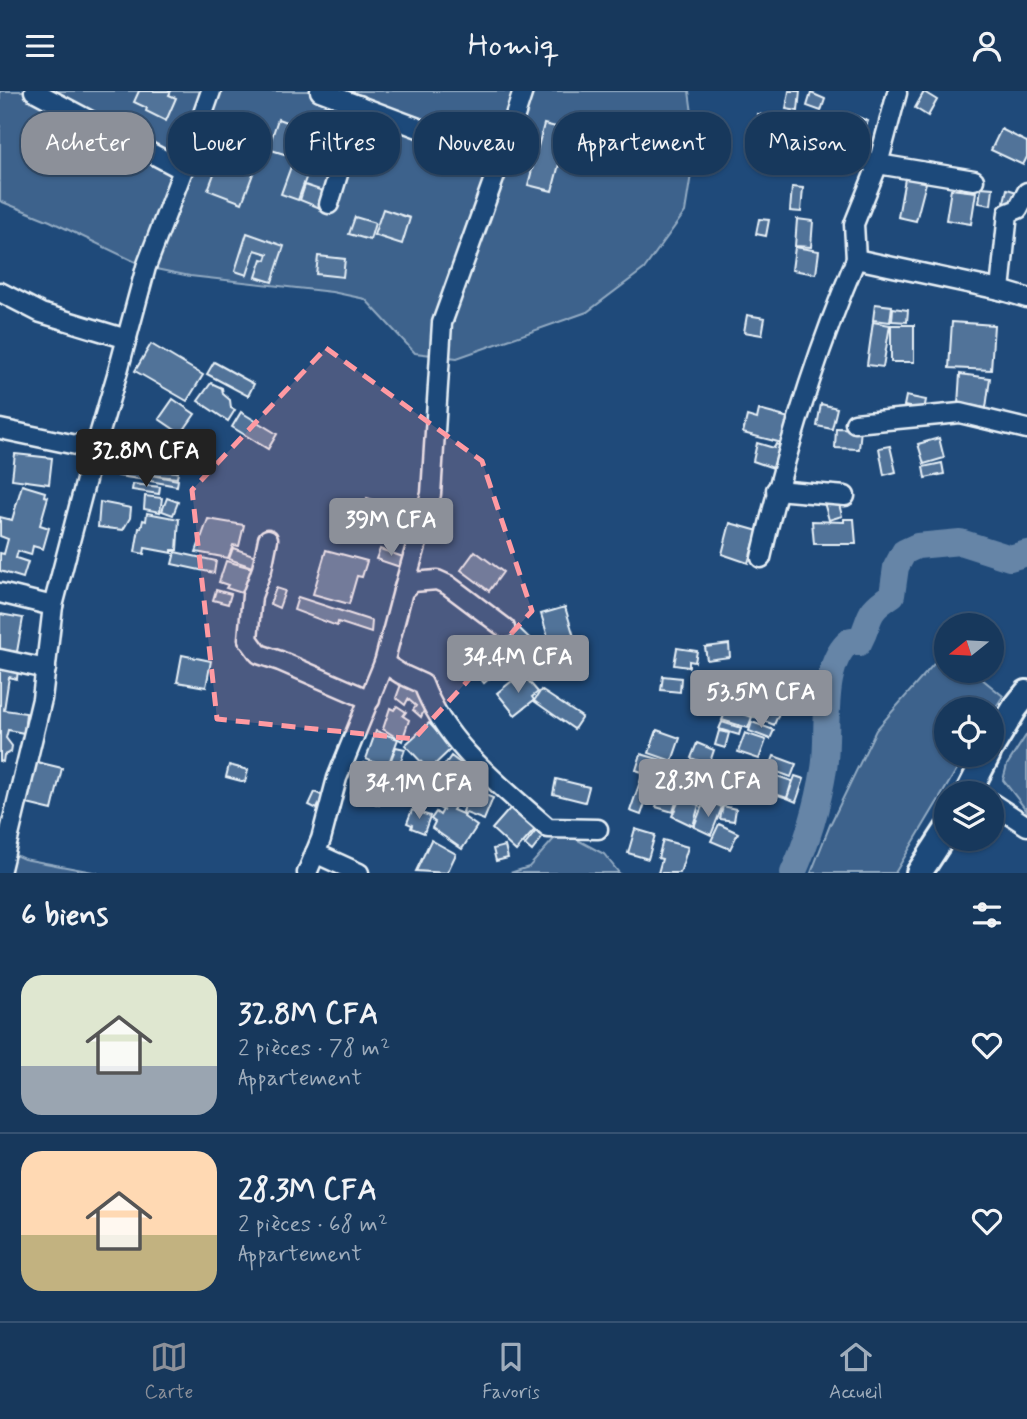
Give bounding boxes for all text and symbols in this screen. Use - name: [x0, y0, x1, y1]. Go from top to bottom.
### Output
- text: Homiq: [468, 25, 559, 67]
- icon: menu: [21, 27, 59, 65]
- icon: person: [968, 27, 1006, 65]
- chip: Acheter: [21, 112, 154, 175]
- chip: Louer: [168, 112, 271, 175]
- chip: Filtres: [285, 112, 400, 175]
- chip: Nouveau: [414, 112, 539, 175]
- chip: Appartement: [553, 112, 731, 175]
- chip: Maison: [745, 112, 870, 175]
- pin: 32.8M CFA: [66, 429, 226, 489]
- text: 32.8M CFA: [92, 437, 200, 467]
- pin: 39M CFA: [326, 498, 456, 558]
- text: 39M CFA: [345, 506, 437, 536]
- north arrow: [934, 613, 1004, 683]
- map controls: [934, 613, 1004, 851]
- pin: 34.4M CFA: [438, 635, 598, 695]
- text: 34.4M CFA: [463, 643, 573, 673]
- pin: 53.5M CFA: [681, 671, 841, 730]
- text: 53.5M CFA: [706, 678, 816, 708]
- button: locate: [934, 697, 1004, 767]
- pin: 28.3M CFA: [628, 759, 788, 819]
- pin: 34.1M CFA: [339, 761, 499, 821]
- text: 28.3M CFA: [655, 767, 761, 797]
- text: 34.1M CFA: [366, 769, 472, 799]
- button: layers: [934, 781, 1004, 851]
- text: 6 biens: [21, 896, 108, 935]
- icon: filters: [968, 896, 1006, 934]
- text: 32.8M CFA: [238, 995, 379, 1034]
- icon: home: [77, 1003, 161, 1087]
- icon: heart: [968, 1026, 1006, 1064]
- text: 2 pièces · 78 m²: [238, 1034, 390, 1064]
- text: Appartement: [238, 1064, 362, 1094]
- text: 28.3M CFA: [238, 1171, 377, 1210]
- icon: home: [77, 1179, 161, 1263]
- icon: heart: [968, 1202, 1006, 1240]
- text: 2 pièces · 68 m²: [238, 1210, 388, 1240]
- text: Appartement: [238, 1240, 362, 1270]
- tab: Carte: [145, 1338, 193, 1405]
- tab: Favoris: [482, 1338, 540, 1405]
- tab: Accueil: [829, 1338, 882, 1405]

